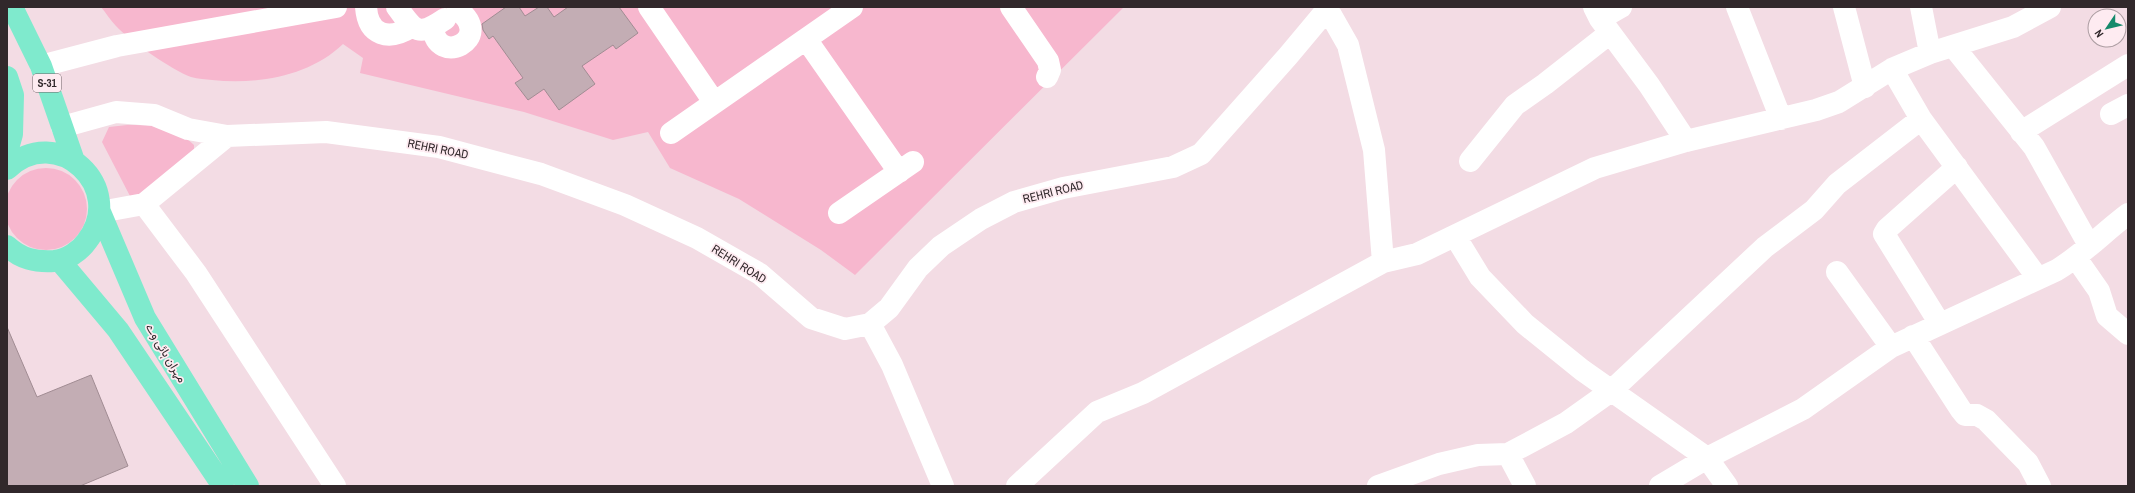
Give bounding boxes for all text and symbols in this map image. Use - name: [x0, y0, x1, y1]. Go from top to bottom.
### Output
- north arrow: [2087, 8, 2127, 48]
- text: N: [2091, 27, 2106, 40]
- road number: S-31: [33, 74, 61, 92]
- street label: REHRI ROAD: [406, 135, 470, 163]
- street label: REHRI ROAD: [1021, 177, 1085, 207]
- street label: REHRI ROAD: [709, 241, 769, 287]
- street label: مہران ہائی وے: [142, 320, 190, 386]

